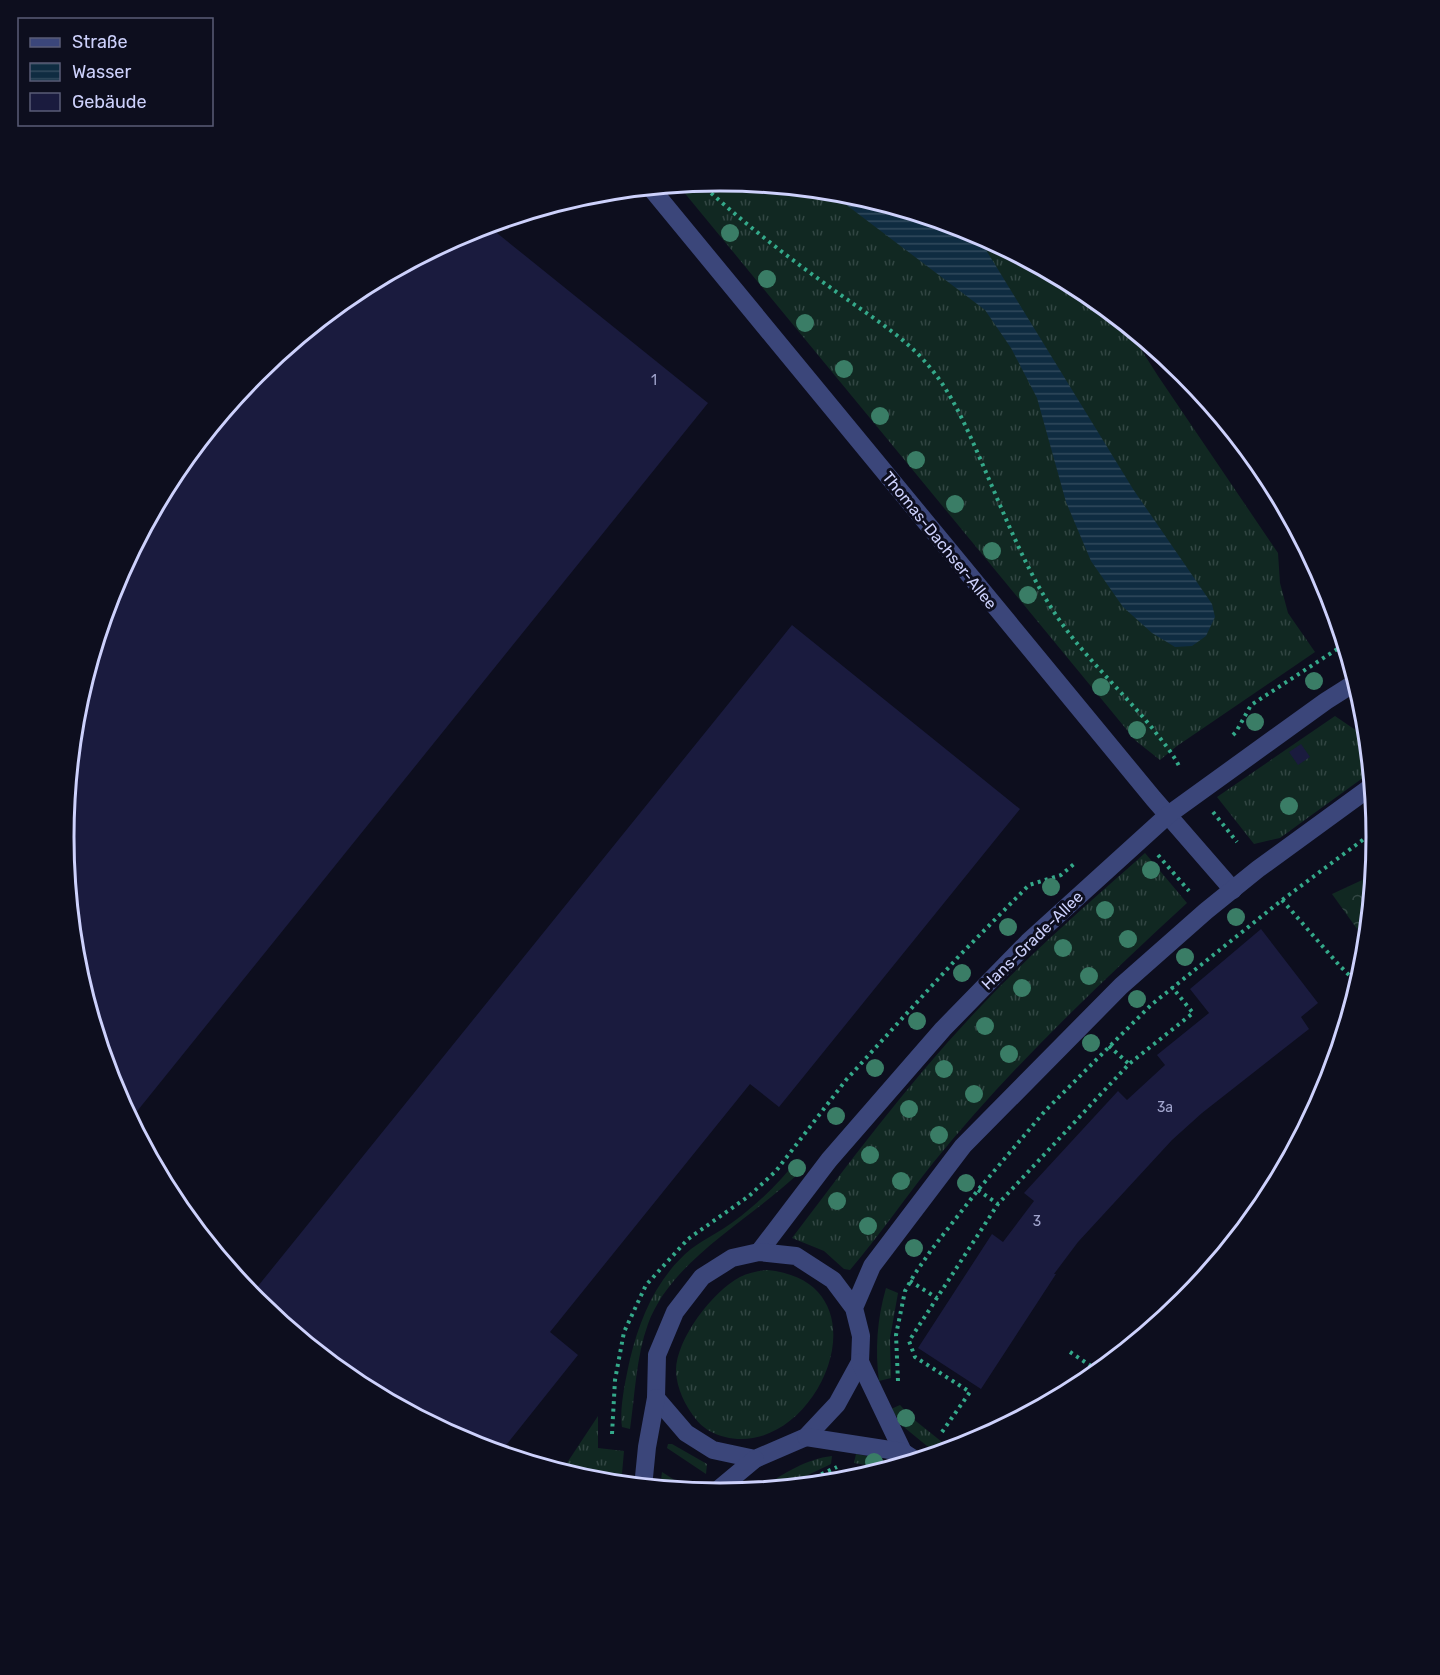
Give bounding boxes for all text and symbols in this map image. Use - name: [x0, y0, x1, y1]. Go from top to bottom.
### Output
- legend: [18, 18, 213, 126]
- text: Straße: [72, 31, 128, 53]
- text: Wasser: [72, 61, 131, 83]
- text: Gebäude: [72, 91, 147, 113]
- house number: 1: [651, 372, 657, 389]
- street label: Thomas-Dachser-Allee: [878, 468, 1001, 613]
- street label: Hans-Grade-Allee: [978, 887, 1087, 994]
- house number: 3a: [1157, 1099, 1173, 1116]
- house number: 3: [1033, 1213, 1041, 1230]

